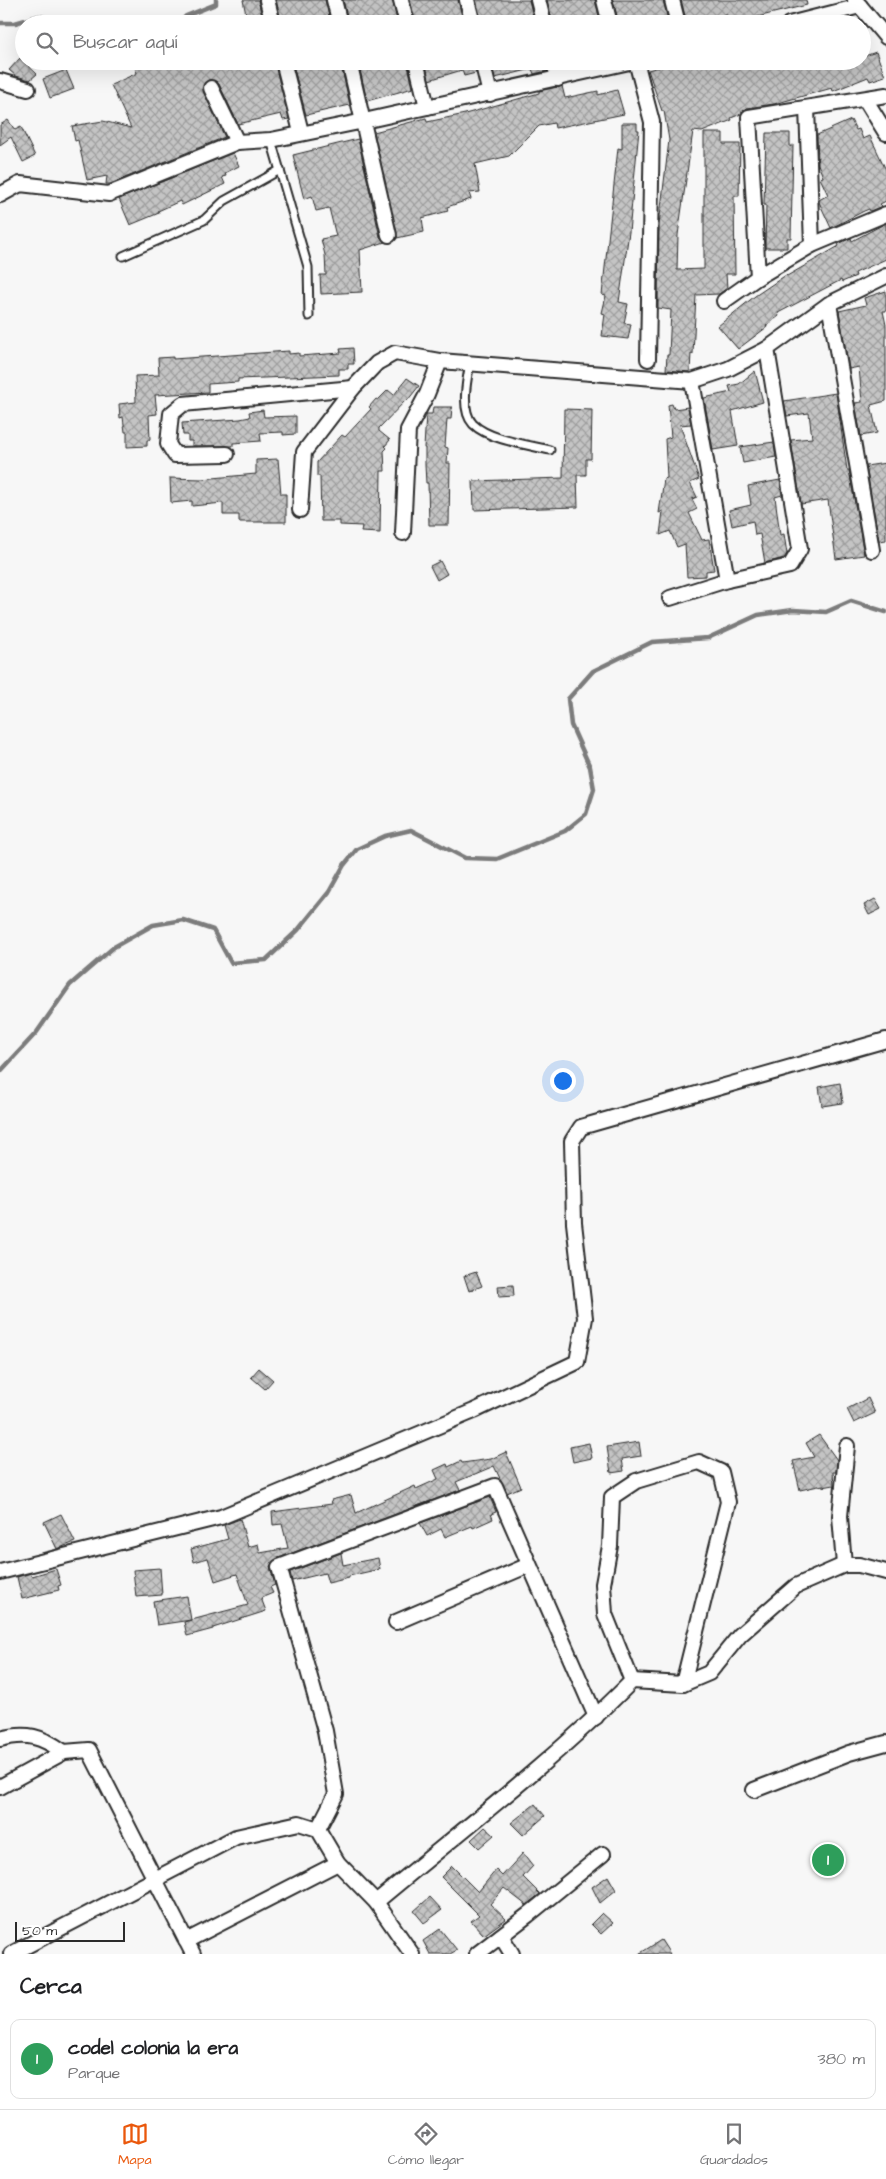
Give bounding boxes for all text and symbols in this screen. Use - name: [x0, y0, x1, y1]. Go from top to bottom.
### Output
- search box: [15, 15, 871, 70]
- icon: search: [33, 29, 61, 57]
- text: Buscar aquí: [73, 29, 177, 56]
- your location: [550, 1068, 576, 1094]
- pin: 1: [812, 1841, 844, 1879]
- scale bar: [15, 1919, 125, 1942]
- text: 50 m: [22, 1921, 57, 1941]
- text: Cerca: [20, 1972, 82, 2001]
- text: codel colonia la era: [68, 2035, 238, 2062]
- text: 1: [36, 2048, 38, 2070]
- text: 380 m: [818, 2048, 865, 2070]
- text: Parque: [68, 2062, 120, 2084]
- tab: Mapa: [118, 2120, 152, 2170]
- tab: Cómo llegar: [388, 2120, 464, 2170]
- tab: Guardados: [700, 2120, 768, 2170]

